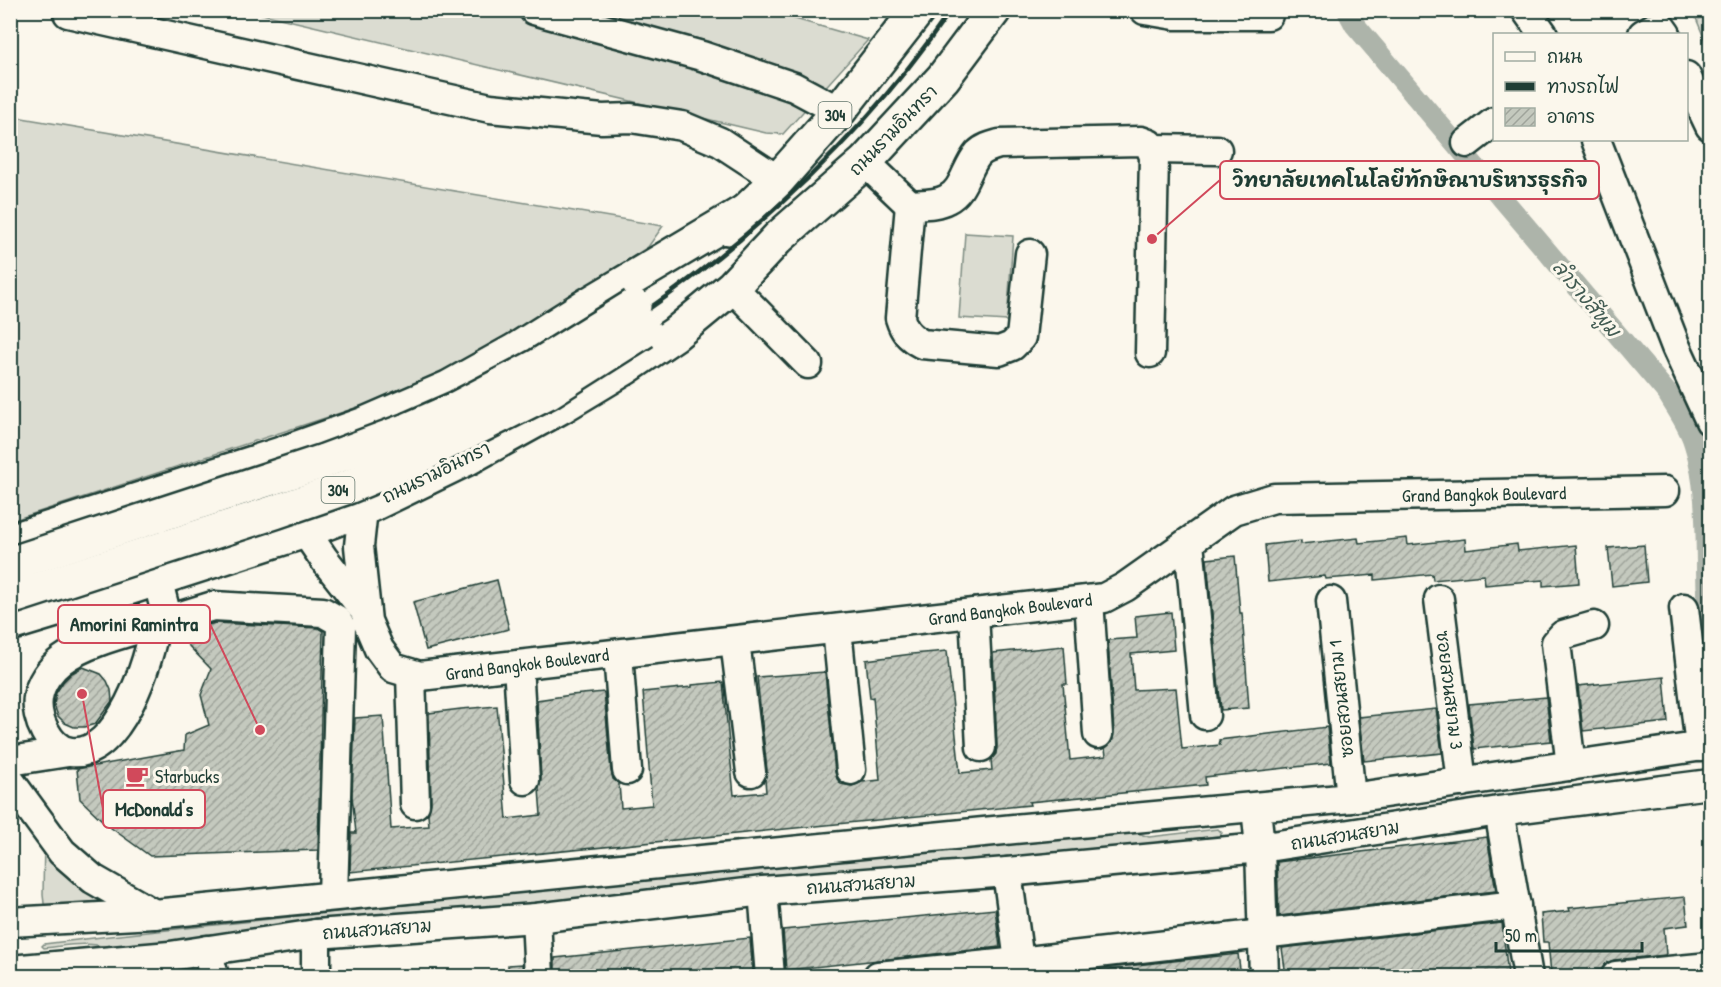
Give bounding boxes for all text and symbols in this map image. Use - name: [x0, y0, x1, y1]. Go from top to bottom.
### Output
- legend: [1493, 33, 1688, 141]
- text: ถนน: [1547, 44, 1582, 69]
- text: ทางรถไฟ: [1547, 74, 1619, 99]
- street label: ถนนรามอินทรา: [843, 79, 943, 181]
- road number: 304: [818, 102, 852, 128]
- text: อาคาร: [1547, 104, 1595, 129]
- callout: วิทยาลัยเทคโนโลยีทักษิณาบริหารธุรกิจ: [1220, 161, 1599, 199]
- text: วิทยาลัยเทคโนโลยีทักษิณาบริหารธุรกิจ: [1232, 166, 1588, 195]
- water label: ลำรางสีพูม: [1545, 254, 1628, 345]
- street label: ถนนรามอินทรา: [378, 435, 494, 509]
- road number: 304: [322, 477, 354, 503]
- street label: Grand Bangkok Boulevard: [1402, 480, 1566, 508]
- street label: Grand Bangkok Boulevard: [927, 587, 1093, 631]
- callout: Amorini Ramintra: [58, 605, 210, 643]
- text: Amorini Ramintra: [70, 610, 198, 637]
- street label: ซอยสวนสยาม 3: [1430, 629, 1470, 751]
- street label: ซอยสวนสยาม 1: [1322, 639, 1360, 759]
- street label: Grand Bangkok Boulevard: [444, 642, 610, 686]
- cafe icon: Starbucks: [124, 763, 150, 789]
- place label: Starbucks: [155, 764, 220, 789]
- callout: McDonald's: [103, 790, 205, 828]
- text: McDonald's: [115, 795, 193, 822]
- street label: ถนนสวนสยาม: [1289, 814, 1401, 856]
- street label: ถนนสวนสยาม: [805, 868, 917, 900]
- street label: ถนนสวนสยาม: [321, 913, 433, 945]
- scale bar: [1496, 915, 1642, 953]
- text: 50 m: [1505, 923, 1537, 948]

